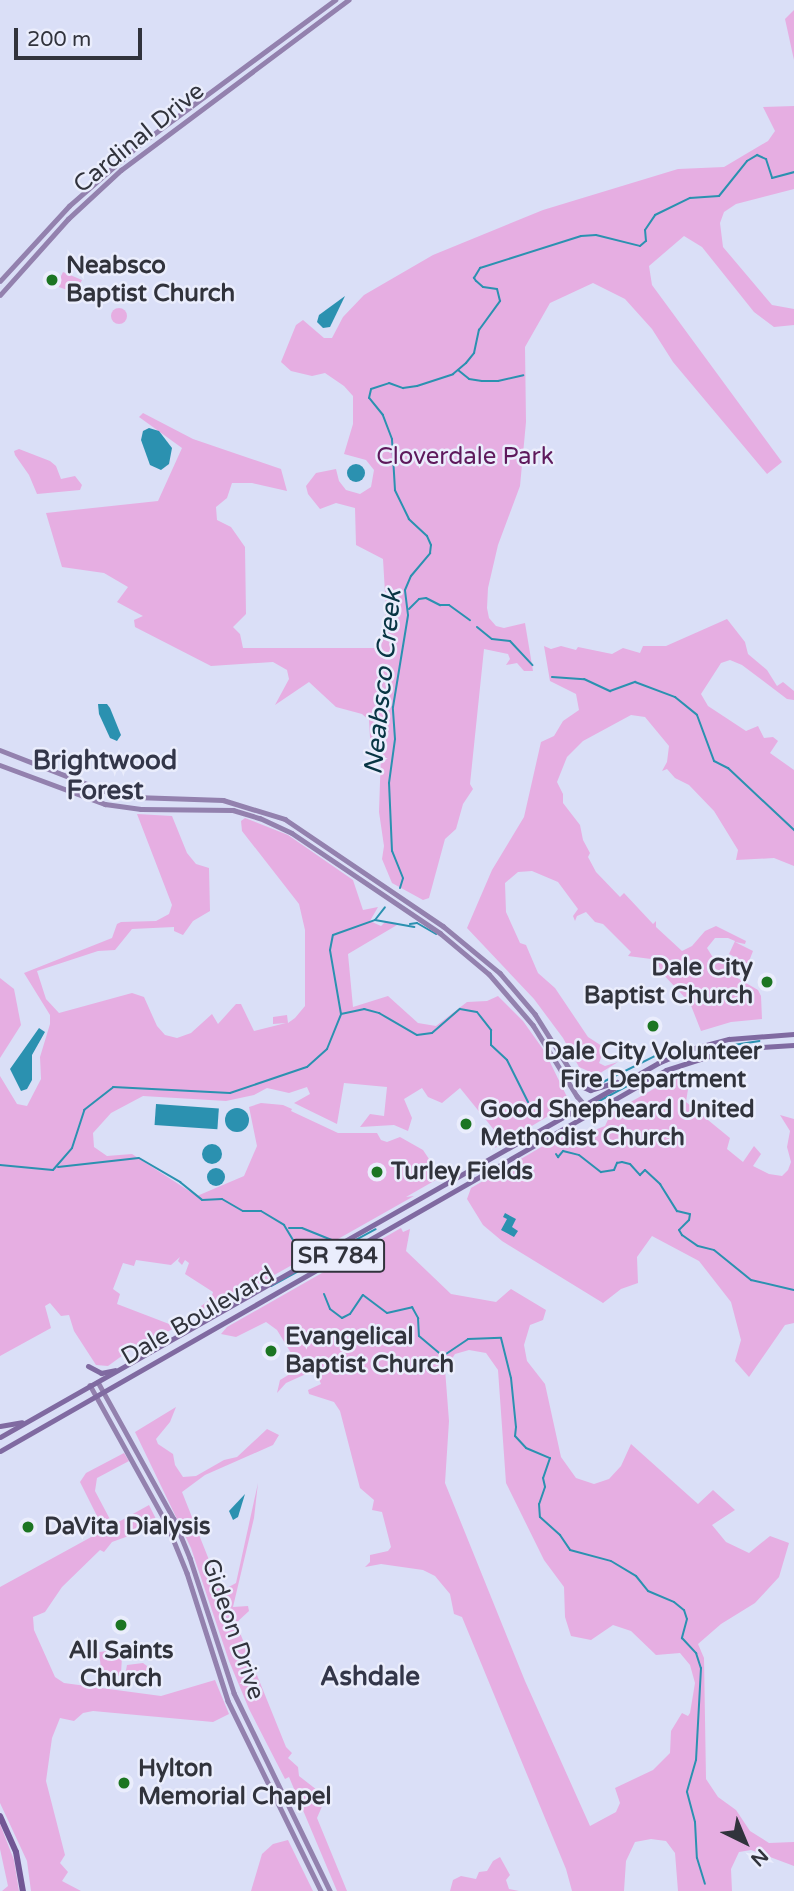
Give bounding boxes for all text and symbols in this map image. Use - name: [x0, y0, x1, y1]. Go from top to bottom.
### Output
- scale bar: [18, 14, 145, 58]
- text: 200 m: [27, 27, 91, 52]
- street label: Cardinal Drive: [68, 77, 210, 199]
- place label: Neabsco Baptist Church: [66, 252, 235, 308]
- marker: Neabsco Baptist Church: [44, 272, 60, 288]
- park label: Cloverdale Park: [376, 443, 554, 471]
- water label: Neabsco Creek: [358, 588, 408, 776]
- district label: Brightwood Forest: [33, 745, 177, 806]
- place label: Dale City Baptist Church: [584, 954, 753, 1010]
- marker: Dale City Baptist Church: [759, 974, 775, 990]
- marker: Dale City Volunteer Fire Department: [645, 1018, 661, 1034]
- place label: Dale City Volunteer Fire Department: [544, 1038, 762, 1094]
- place label: Good Shepheard United Methodist Church: [480, 1096, 755, 1152]
- marker: Good Shepheard United Methodist Church: [458, 1116, 474, 1132]
- place label: Turley Fields: [391, 1158, 533, 1186]
- marker: Turley Fields: [369, 1164, 385, 1180]
- road number: SR 784: [291, 1236, 385, 1275]
- street label: Dale Boulevard: [116, 1260, 280, 1372]
- place label: Evangelical Baptist Church: [285, 1323, 454, 1379]
- marker: Evangelical Baptist Church: [263, 1343, 279, 1359]
- place label: DaVita Dialysis: [44, 1513, 210, 1541]
- marker: DaVita Dialysis: [18, 1517, 38, 1537]
- street label: Gideon Drive: [195, 1555, 271, 1703]
- marker: All Saints Church: [113, 1617, 129, 1633]
- place label: All Saints Church: [68, 1637, 174, 1693]
- district label: Ashdale: [320, 1661, 420, 1693]
- place label: Hylton Memorial Chapel: [138, 1755, 331, 1811]
- marker: Hylton Memorial Chapel: [116, 1775, 132, 1791]
- north arrow: [710, 1807, 780, 1877]
- text: N: [746, 1844, 772, 1871]

